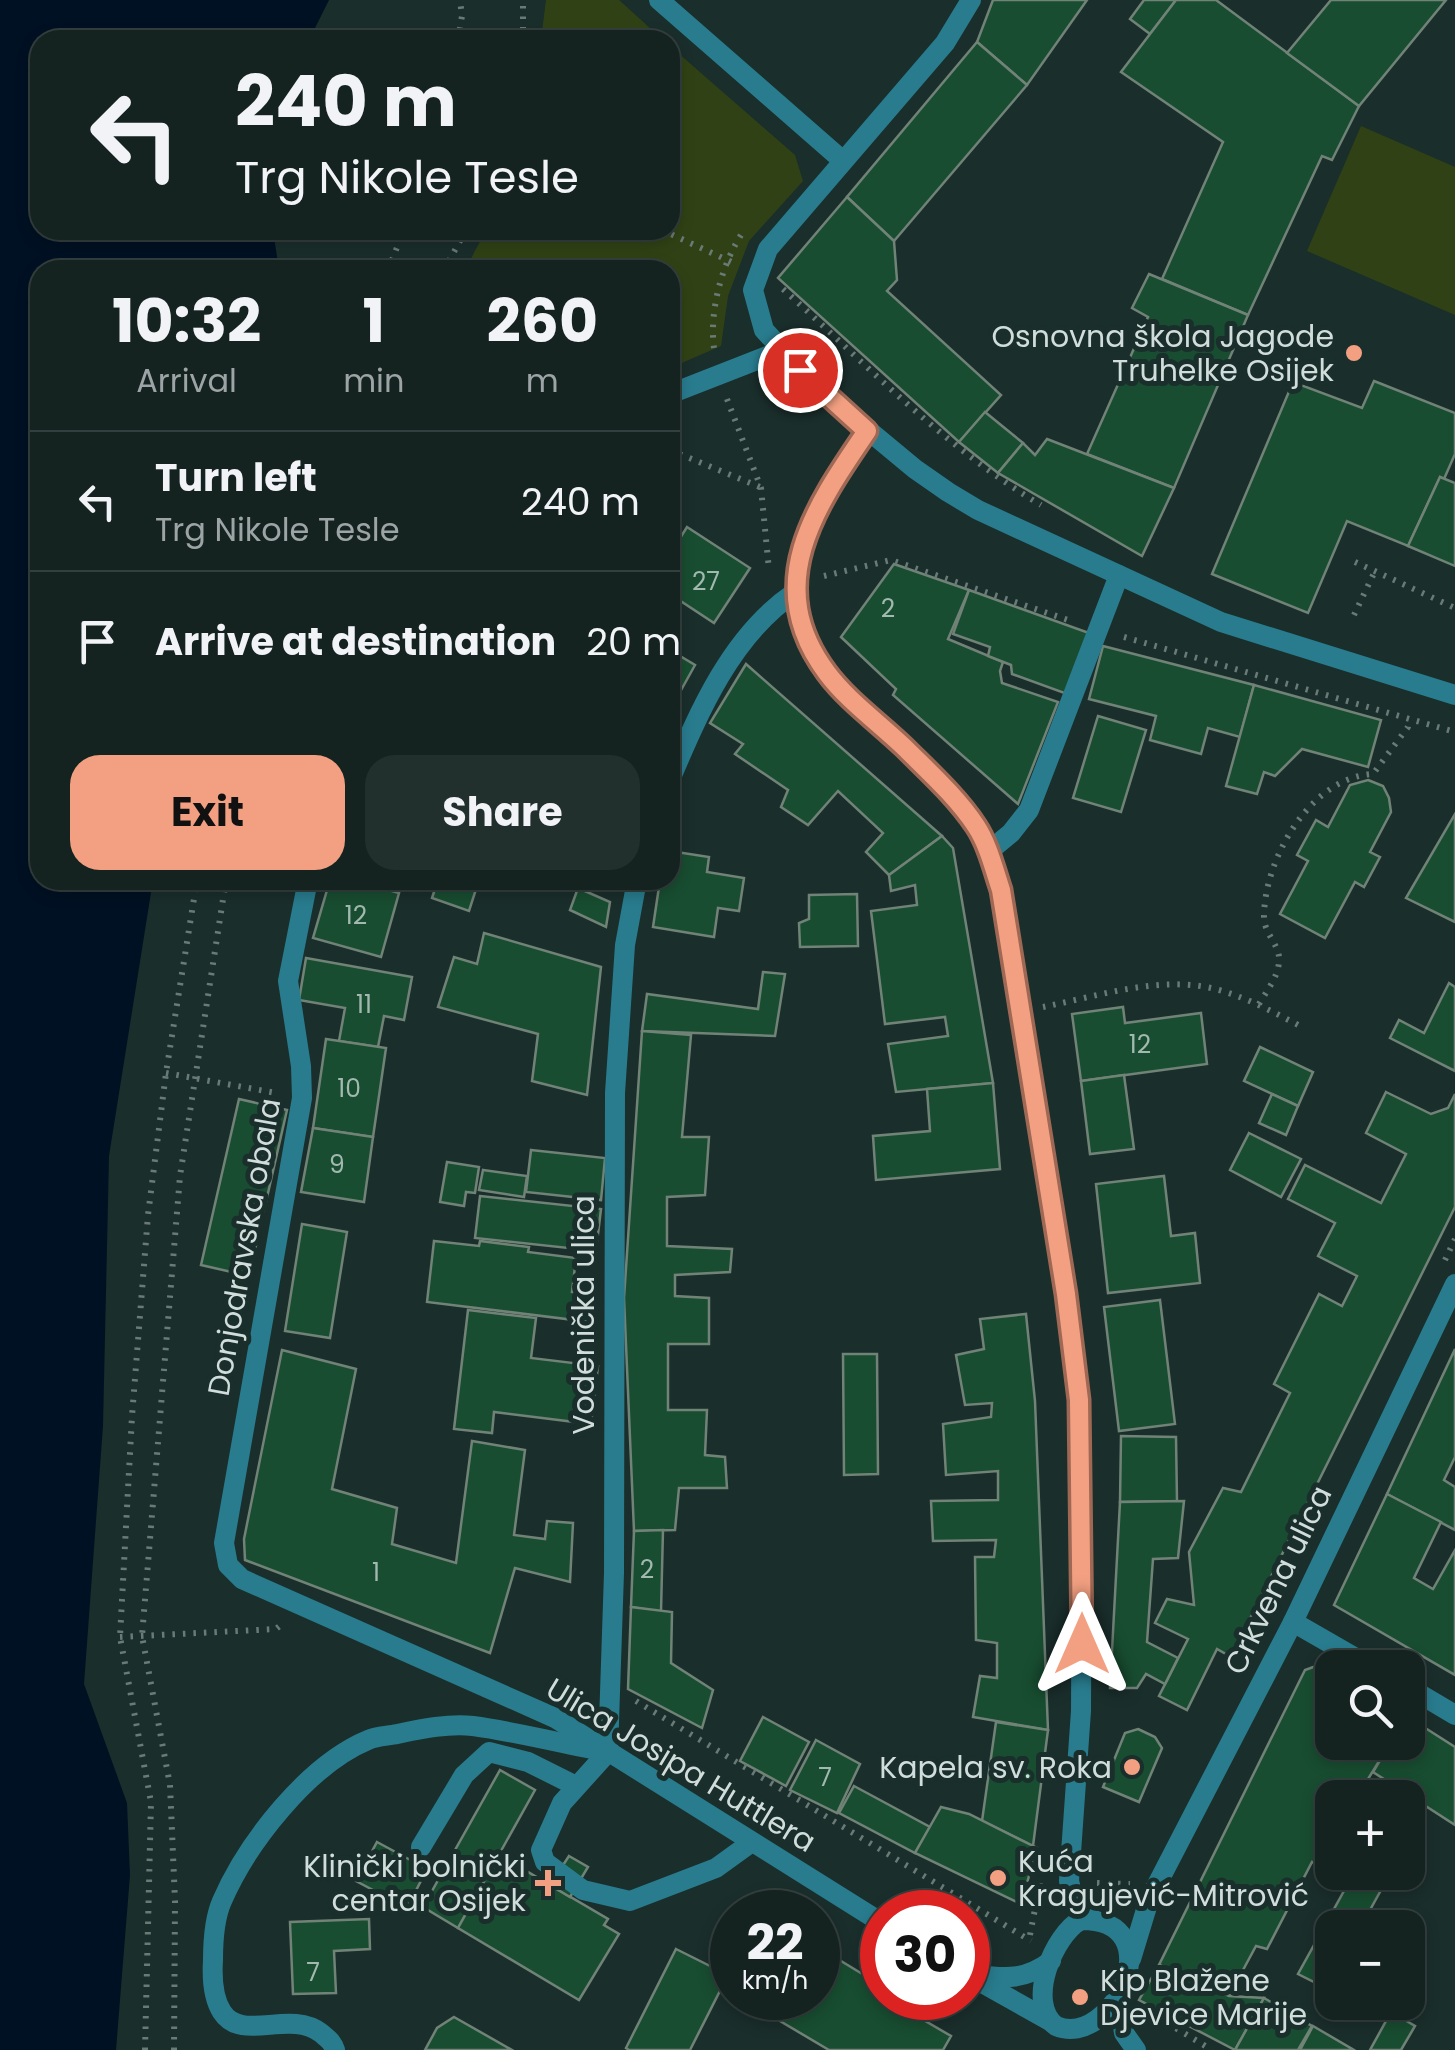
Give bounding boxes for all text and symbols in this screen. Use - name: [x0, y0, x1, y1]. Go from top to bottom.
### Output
- text: 240 m: [235, 52, 457, 151]
- icon: left: [70, 70, 200, 200]
- text: Trg Nikole Tesle: [235, 146, 579, 209]
- text: 10:32: [112, 279, 261, 363]
- text: 1: [363, 279, 385, 363]
- text: 260: [486, 279, 598, 363]
- place label: Osnovna škola Jagode Truhelke Osijek: [992, 315, 1335, 392]
- pin: [758, 328, 843, 413]
- marker: Osnovna škola Jagode Truhelke Osijek: [1343, 342, 1365, 364]
- icon: arrive: [773, 343, 828, 398]
- text: Arrival: [136, 358, 237, 403]
- text: min: [343, 358, 404, 403]
- text: m: [526, 358, 559, 403]
- text: Turn left: [155, 451, 317, 504]
- icon: left: [70, 474, 125, 529]
- text: 240 m: [521, 475, 640, 528]
- text: Trg Nikole Tesle: [155, 507, 400, 552]
- house number: 27: [692, 564, 720, 599]
- house number: 2: [881, 591, 895, 626]
- icon: arrive: [70, 614, 125, 669]
- text: Arrive at destination: [155, 615, 556, 668]
- text: 20 m: [586, 615, 681, 668]
- button: Exit: [70, 755, 345, 870]
- button: Share: [365, 755, 640, 870]
- house number: 12: [345, 898, 367, 933]
- house number: 11: [356, 987, 372, 1022]
- house number: 12: [1129, 1027, 1151, 1062]
- house number: 10: [337, 1071, 361, 1106]
- street label: Donjodravska obala: [197, 1095, 291, 1399]
- house number: 9: [329, 1147, 345, 1182]
- street label: Vodenička ulica: [562, 1195, 605, 1435]
- street label: Crkvena ulica: [1214, 1478, 1342, 1682]
- house number: 2: [640, 1552, 654, 1587]
- house number: 1: [372, 1555, 380, 1590]
- position arrow: [1030, 1592, 1134, 1696]
- map controls: [1315, 1650, 1425, 2020]
- button: search: [1315, 1650, 1425, 1760]
- street label: Ulica Josipa Huttlera: [538, 1667, 824, 1863]
- place label: Kapela sv. Roka: [879, 1746, 1112, 1789]
- marker: Kapela sv. Roka: [1121, 1756, 1143, 1778]
- house number: 7: [818, 1760, 832, 1795]
- button: +: [1315, 1780, 1425, 1890]
- place label: Kuća Kragujević-Mitrović: [1018, 1840, 1309, 1917]
- place label: Klinički bolnički centar Osijek: [303, 1845, 527, 1922]
- marker: Kuća Kragujević-Mitrović: [987, 1867, 1009, 1889]
- marker: Klinički bolnički centar Osijek: [535, 1870, 561, 1896]
- speed limit sign: 30: [860, 1890, 990, 2020]
- text: 22: [746, 1907, 804, 1978]
- button: −: [1315, 1910, 1425, 2020]
- house number: 7: [306, 1955, 320, 1990]
- place label: Kip Blažene Djevice Marije: [1100, 1959, 1307, 2036]
- text: km/h: [742, 1963, 808, 1998]
- marker: Kip Blažene Djevice Marije: [1069, 1986, 1091, 2008]

